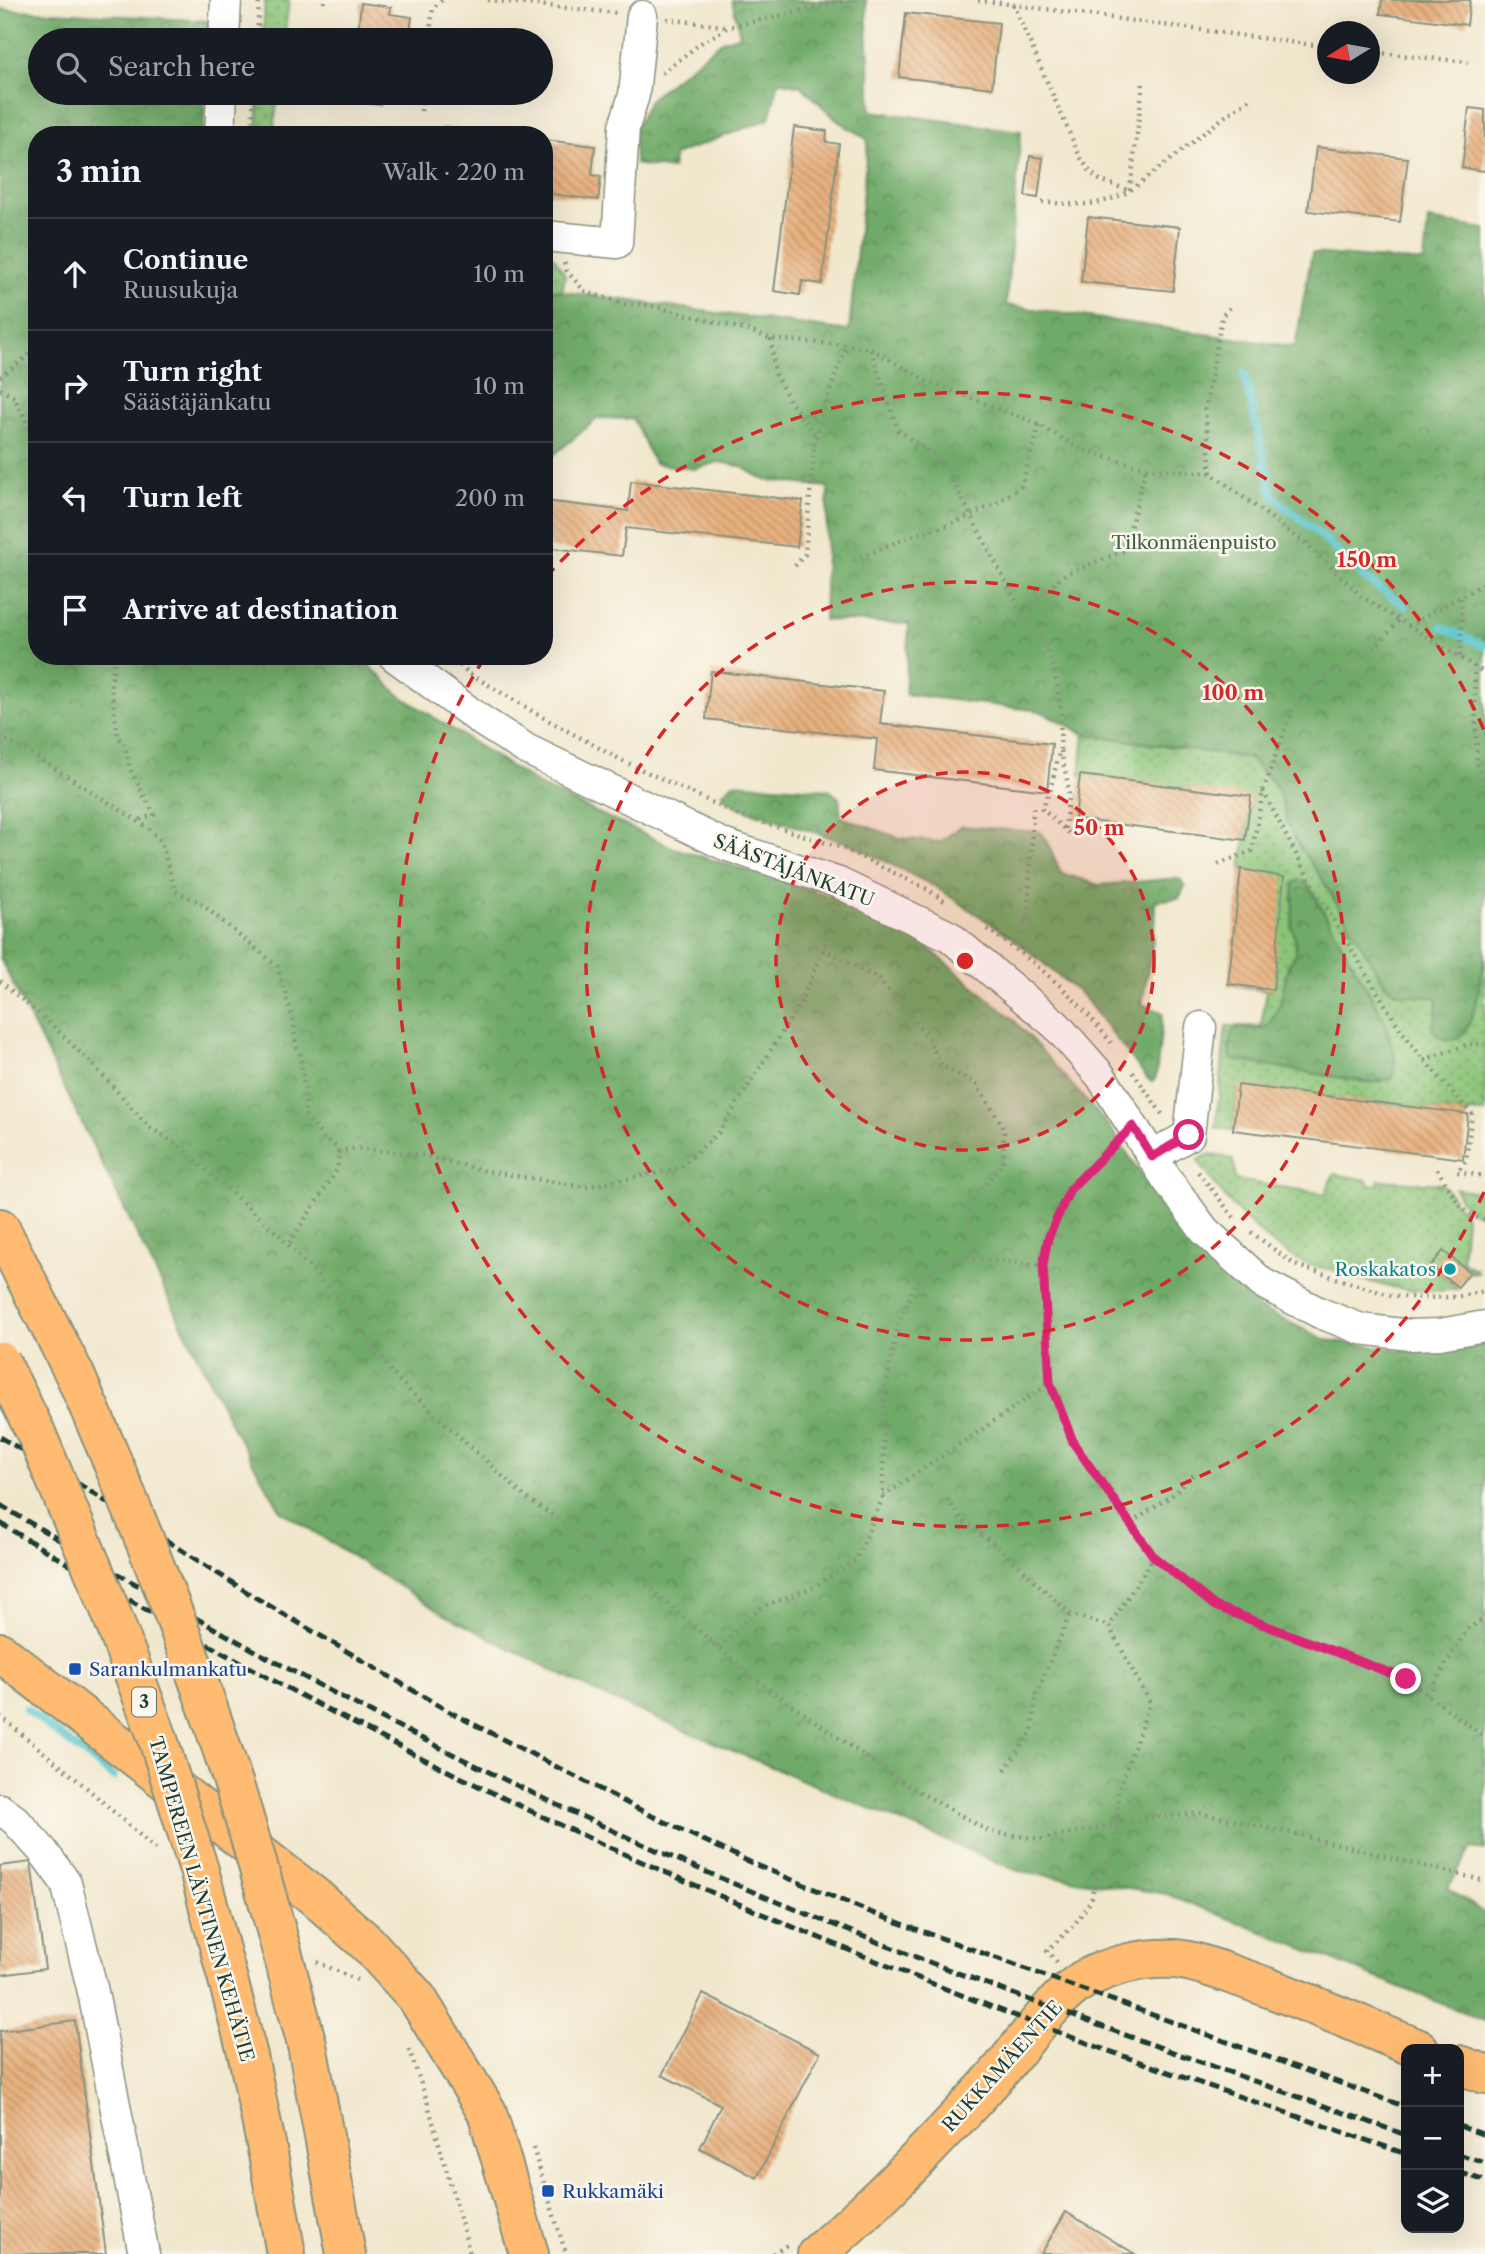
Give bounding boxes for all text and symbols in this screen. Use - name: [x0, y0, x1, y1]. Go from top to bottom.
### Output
- north arrow: [1317, 21, 1380, 84]
- search box: [28, 28, 553, 105]
- icon: search: [52, 48, 90, 86]
- text: Search here: [108, 51, 255, 83]
- text: 3 min: [56, 153, 142, 190]
- text: Walk · 220 m: [383, 158, 525, 186]
- text: Continue: [123, 244, 248, 276]
- icon: ahead: [56, 255, 94, 293]
- text: 10 m: [473, 260, 525, 288]
- text: Ruusukuja: [123, 276, 238, 304]
- text: Turn right: [123, 356, 262, 388]
- icon: right: [56, 367, 94, 405]
- text: 10 m: [473, 372, 525, 400]
- text: Säästäjänkatu: [123, 388, 271, 416]
- icon: left: [56, 479, 94, 517]
- text: Turn left: [123, 482, 242, 514]
- text: 200 m: [455, 484, 525, 512]
- park label: Tilkonmäenpuisto: [1111, 531, 1277, 554]
- text: 150 m: [1337, 547, 1397, 572]
- icon: arrive: [56, 591, 94, 629]
- text: Arrive at destination: [123, 594, 398, 626]
- text: 100 m: [1202, 680, 1264, 705]
- text: 50 m: [1073, 815, 1125, 840]
- street label: SÄÄSTÄJÄNKATU: [710, 829, 878, 912]
- centre of rings: [953, 949, 977, 973]
- route start: [1173, 1119, 1204, 1150]
- place label: Roskakatos: [1334, 1258, 1436, 1281]
- marker: Roskakatos: [1442, 1261, 1458, 1277]
- place label: Sarankulmankatu: [89, 1658, 247, 1681]
- marker: Sarankulmankatu: [67, 1661, 83, 1677]
- route end: [1390, 1663, 1421, 1694]
- road number: 3: [132, 1688, 156, 1716]
- street label: TAMPEREEN LÄNTINEN KEHÄTIE: [144, 1734, 259, 2064]
- street label: RUKKAMÄENTIE: [937, 1996, 1067, 2137]
- map controls: [1401, 2044, 1464, 2233]
- button: +: [1401, 2044, 1464, 2107]
- button: −: [1401, 2107, 1464, 2170]
- button: layers: [1401, 2170, 1464, 2233]
- place label: Rukkamäki: [562, 2180, 664, 2203]
- marker: Rukkamäki: [540, 2183, 556, 2199]

